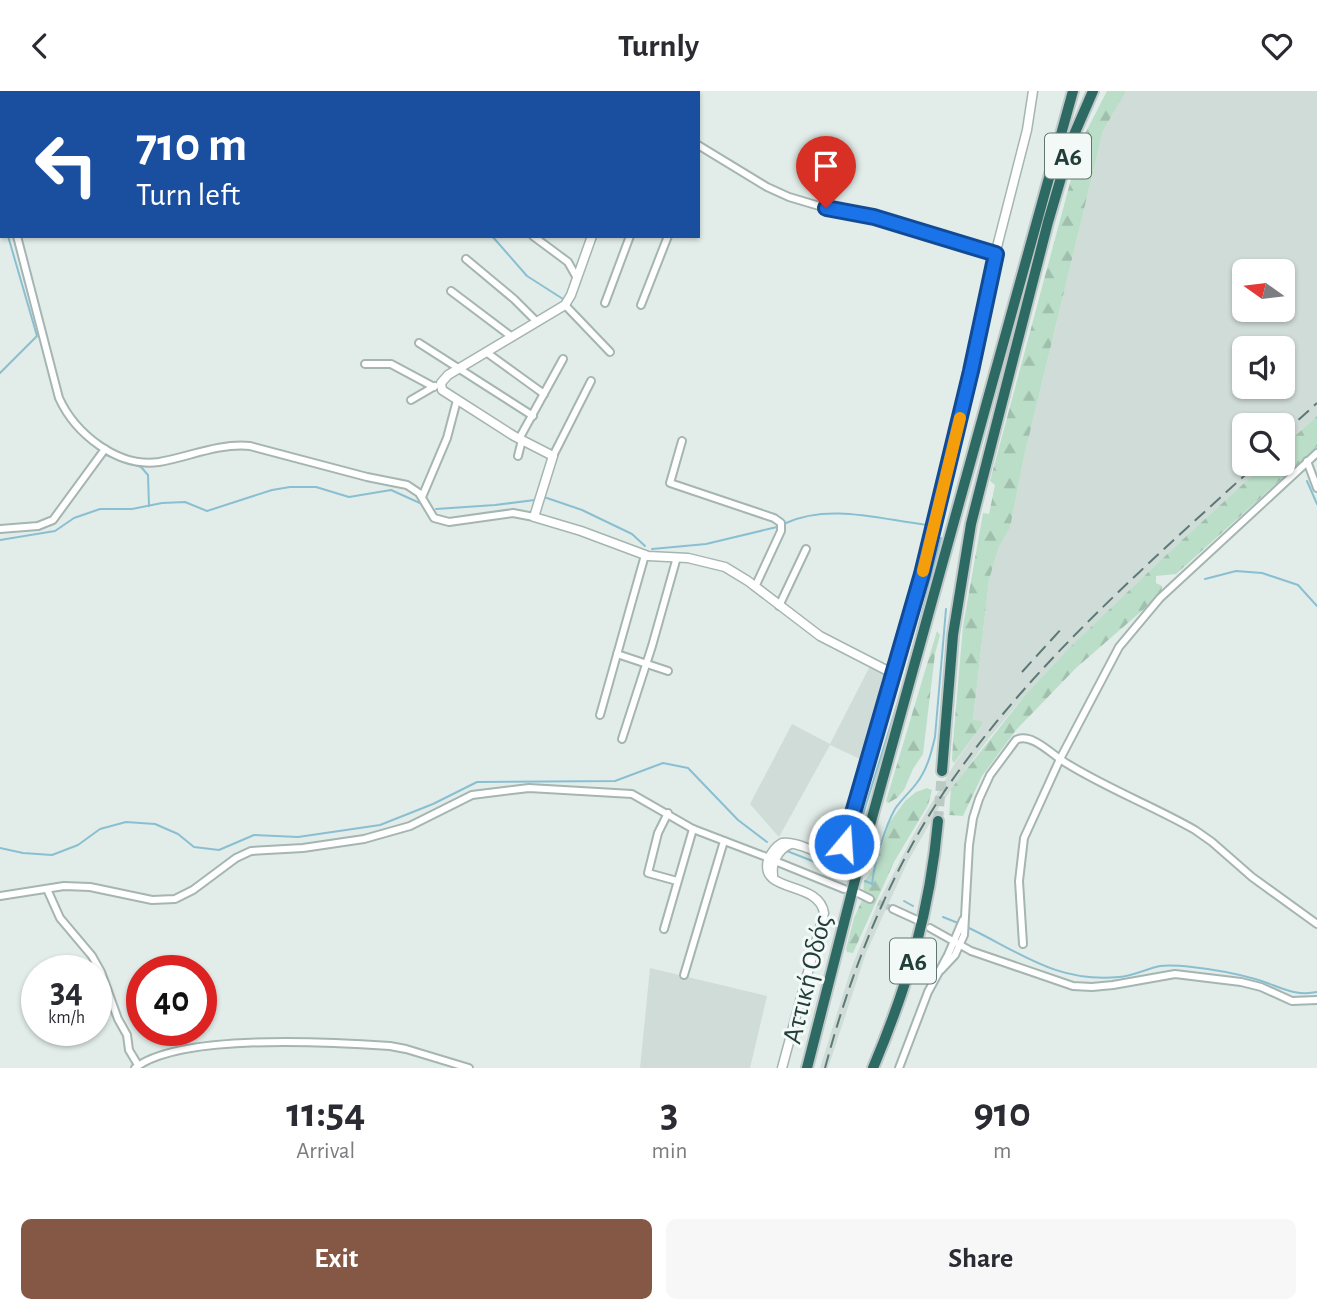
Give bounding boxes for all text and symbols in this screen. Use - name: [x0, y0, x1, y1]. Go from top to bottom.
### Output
- icon: back: [21, 27, 59, 65]
- icon: heart: [1258, 27, 1296, 65]
- text: Turnly: [618, 30, 699, 62]
- icon: left: [21, 119, 112, 210]
- text: 710 m: [136, 121, 247, 170]
- road number: Α6: [1045, 134, 1091, 179]
- pin: [796, 136, 856, 208]
- icon: arrive: [807, 147, 845, 185]
- text: Turn left: [136, 179, 240, 211]
- north arrow: [1232, 259, 1295, 322]
- map controls: [1232, 259, 1295, 476]
- button: sound: [1232, 336, 1295, 399]
- button: search: [1232, 413, 1295, 476]
- position arrow: [807, 807, 881, 881]
- street label: Αττική Οδός: [778, 912, 837, 1047]
- road number: Α6: [890, 939, 936, 983]
- speed limit sign: 40: [126, 955, 217, 1046]
- text: 34: [50, 974, 83, 1009]
- text: km/h: [48, 1009, 85, 1027]
- text: 11:54: [286, 1092, 365, 1134]
- text: 3: [660, 1092, 678, 1134]
- text: 910: [974, 1092, 1031, 1134]
- text: Arrival: [296, 1140, 355, 1163]
- text: min: [651, 1140, 687, 1163]
- text: m: [993, 1140, 1011, 1163]
- button: Exit: [21, 1219, 652, 1299]
- button: Share: [666, 1219, 1296, 1299]

